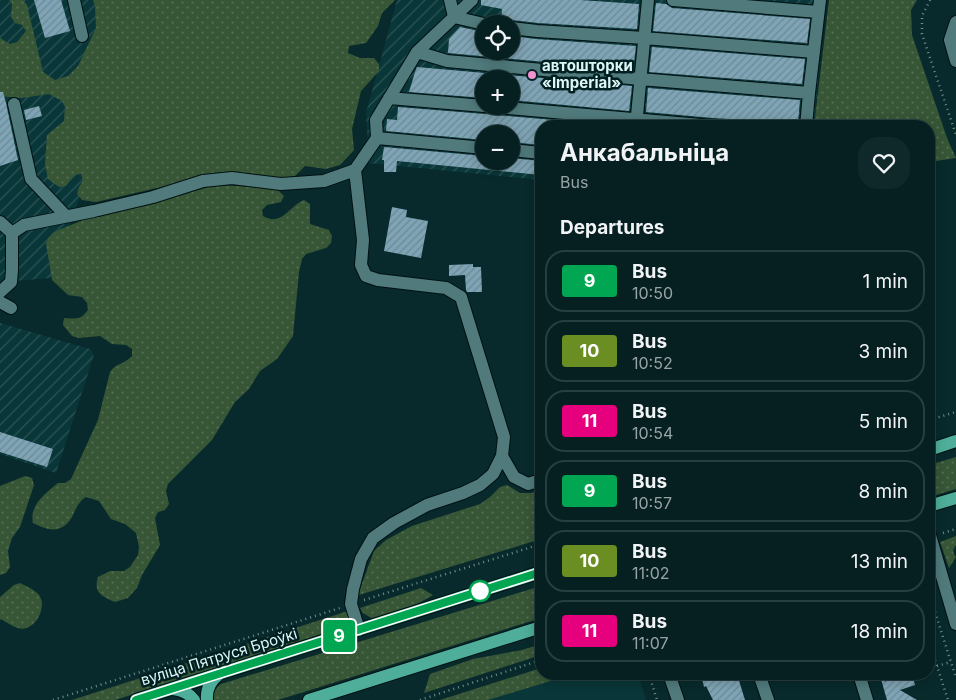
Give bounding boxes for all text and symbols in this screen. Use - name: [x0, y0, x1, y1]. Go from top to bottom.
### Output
- map controls: [475, 15, 520, 170]
- button: locate: [475, 15, 520, 60]
- place label: автошторки «Imperial»: [542, 56, 633, 92]
- marker: автошторки «Imperial»: [526, 69, 538, 81]
- button: +: [475, 70, 520, 115]
- button: −: [475, 125, 520, 170]
- button: heart: [858, 137, 910, 189]
- text: Анкабальніца: [560, 138, 729, 167]
- text: Bus: [560, 172, 588, 192]
- text: Departures: [560, 216, 664, 239]
- text: Bus: [632, 260, 667, 283]
- text: 9: [584, 270, 595, 291]
- text: 1 min: [862, 270, 908, 293]
- text: 10:50: [632, 283, 673, 303]
- text: Bus: [632, 330, 667, 353]
- text: 10: [580, 340, 599, 361]
- text: 3 min: [858, 340, 908, 363]
- text: 10:52: [632, 353, 673, 373]
- text: Bus: [632, 400, 667, 423]
- text: 11: [582, 410, 597, 431]
- text: 5 min: [859, 410, 908, 433]
- text: 10:54: [632, 423, 673, 443]
- text: Bus: [632, 470, 667, 493]
- text: 9: [584, 480, 595, 501]
- text: 8 min: [858, 480, 908, 503]
- text: 10:57: [632, 493, 672, 513]
- text: Bus: [632, 540, 667, 563]
- text: 10: [580, 550, 599, 571]
- text: 13 min: [851, 550, 908, 573]
- text: 11:02: [632, 563, 669, 583]
- unlabelled marker: [469, 580, 491, 602]
- text: Bus: [632, 610, 667, 633]
- line badge: 9: [323, 620, 355, 652]
- text: 11: [582, 620, 597, 641]
- text: 18 min: [851, 620, 908, 643]
- street label: вуліца Пятруся Броўкі: [138, 624, 299, 689]
- text: 9: [333, 625, 345, 646]
- text: 11:07: [632, 633, 668, 653]

